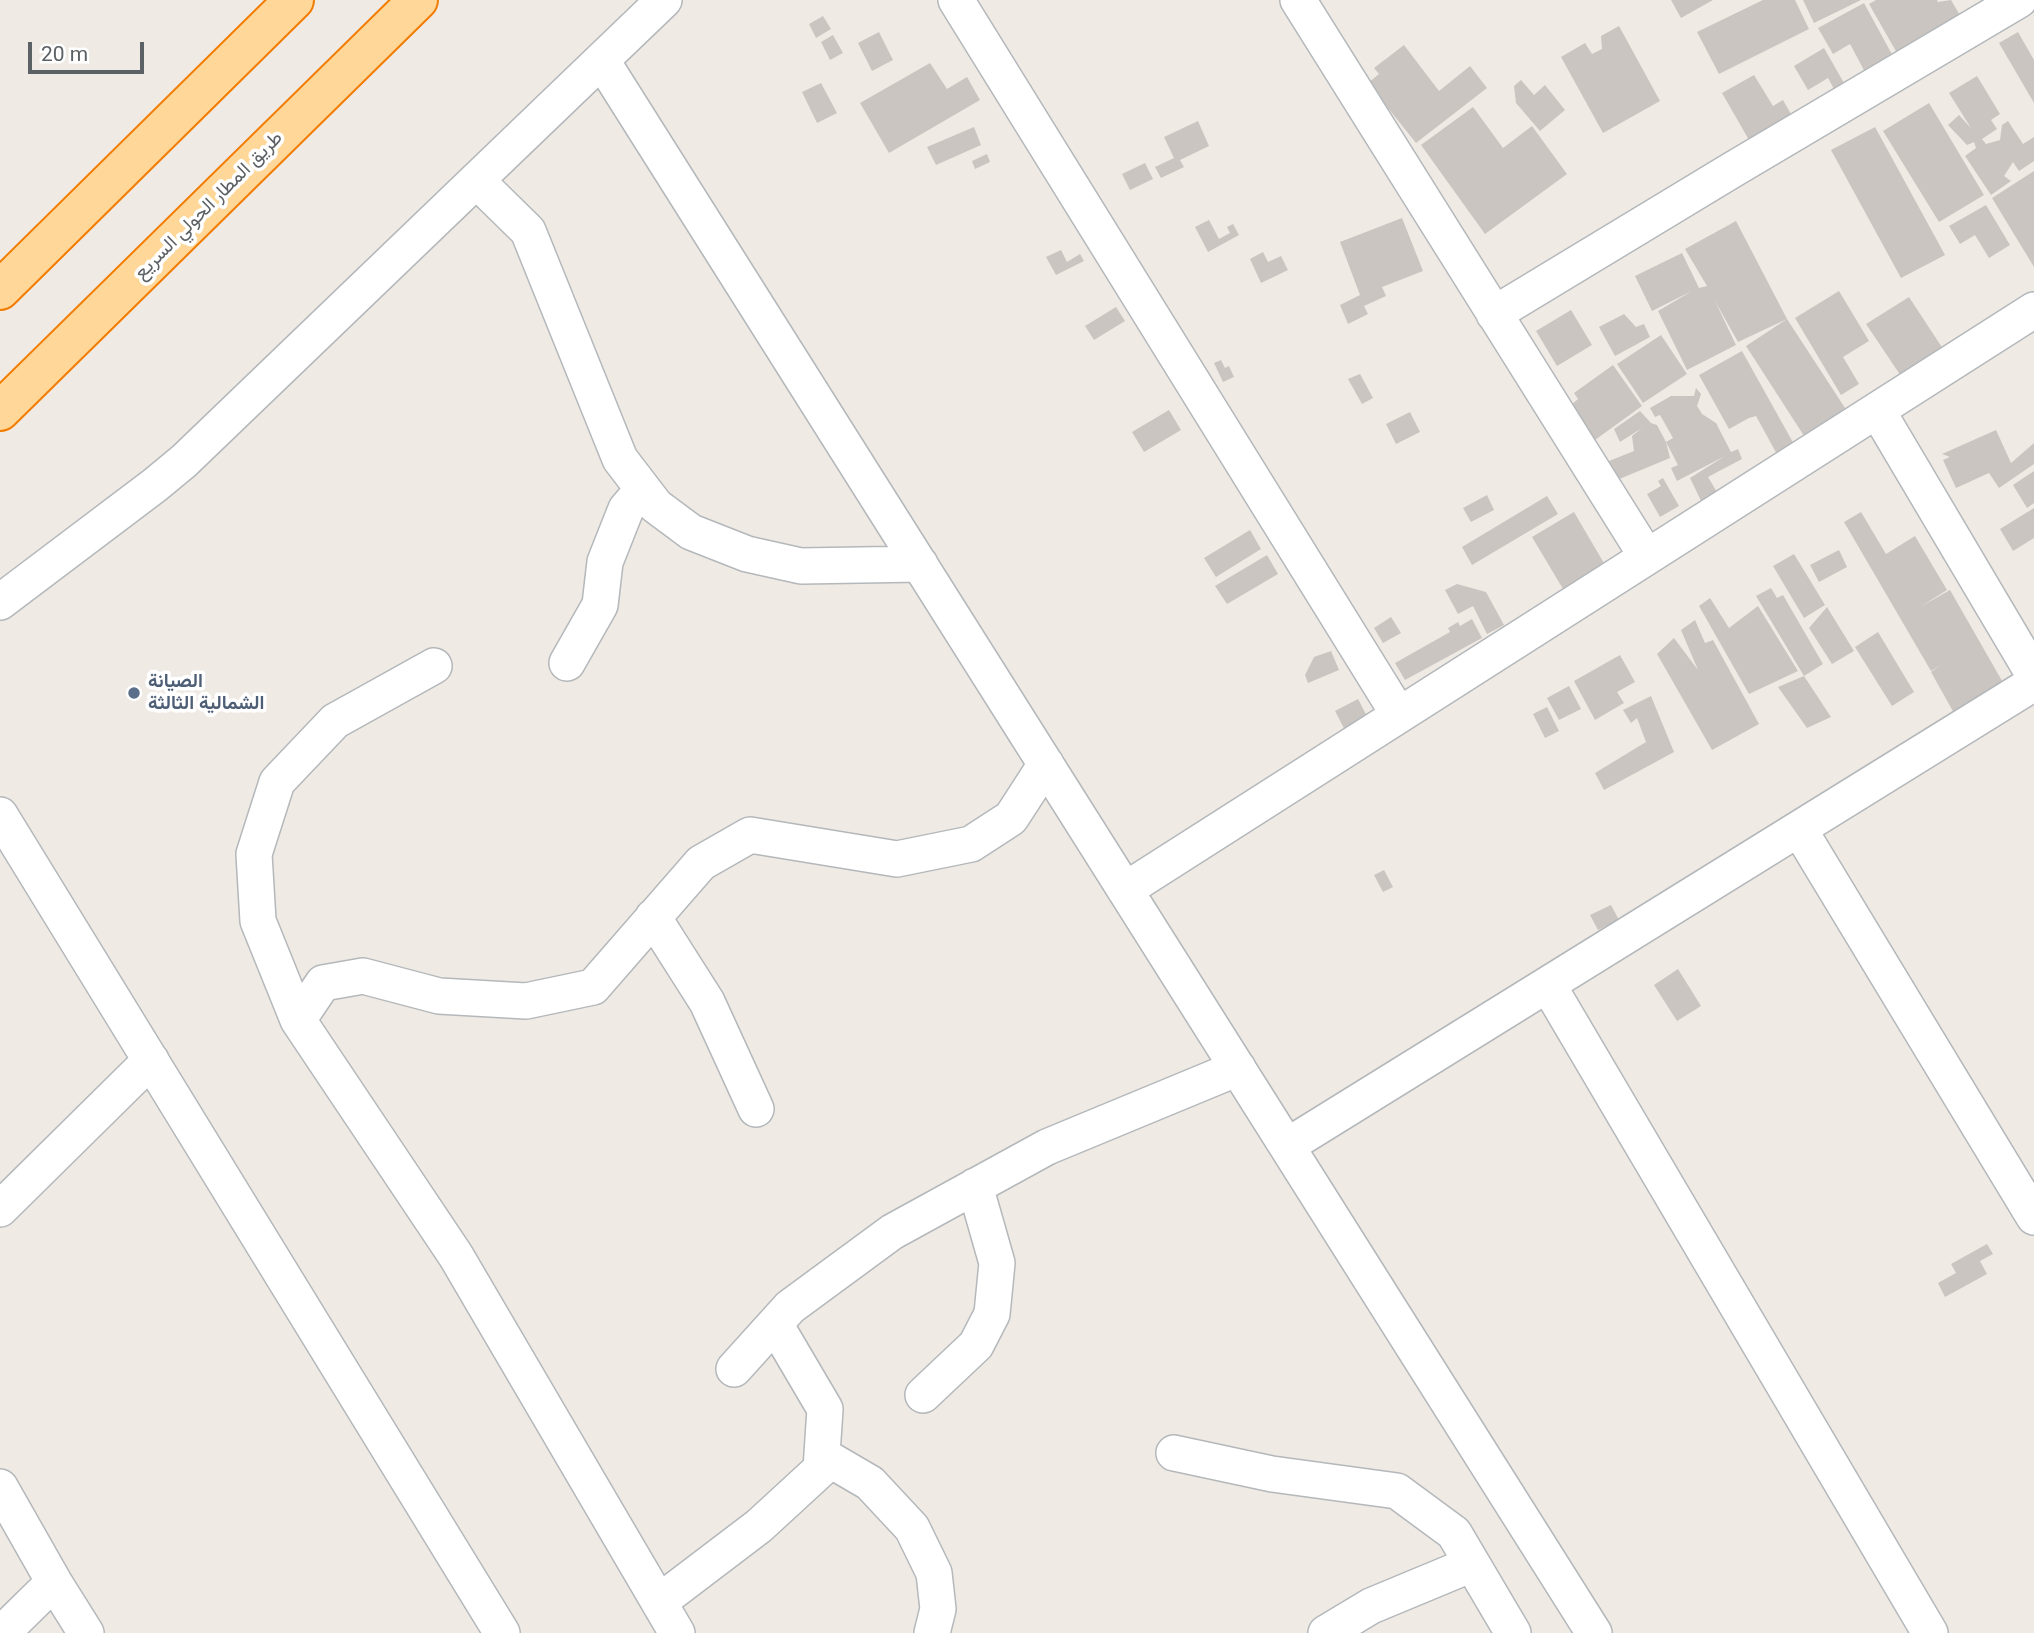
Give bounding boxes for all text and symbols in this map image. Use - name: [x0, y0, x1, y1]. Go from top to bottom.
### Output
- scale bar: [32, 28, 147, 72]
- text: 20 m: [41, 42, 88, 66]
- street label: طريق المطار الحولي السريع: [130, 127, 288, 285]
- place label: الصيانة الشمالية الثالثة: [148, 671, 264, 715]
- marker: الصيانة الشمالية الثالثة: [126, 685, 142, 701]

